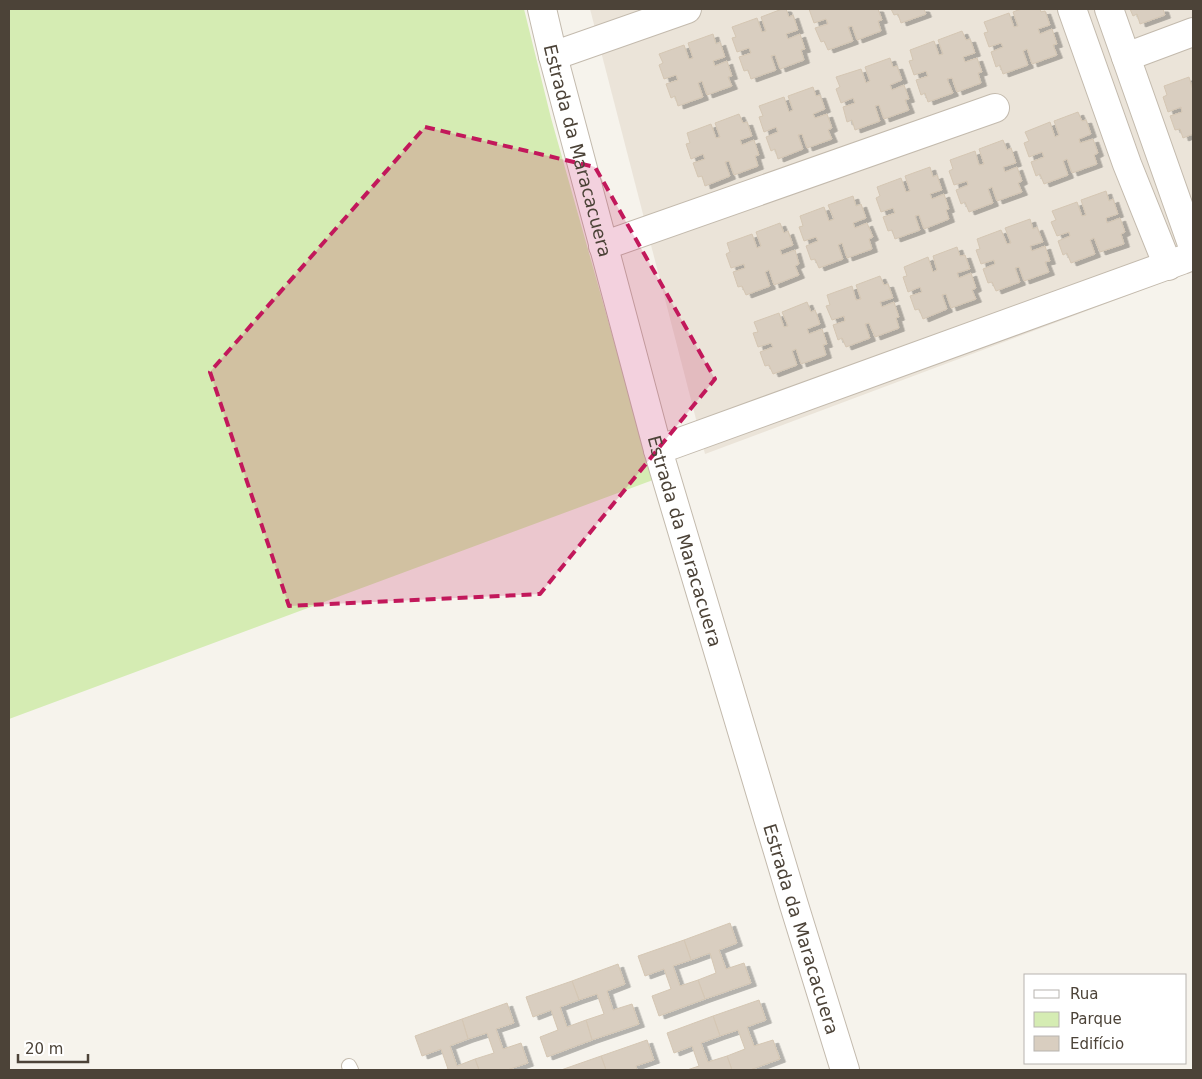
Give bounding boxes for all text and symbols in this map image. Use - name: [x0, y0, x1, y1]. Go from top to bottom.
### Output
- street label: Estrada da Maracacuera: [540, 42, 617, 259]
- street label: Estrada da Maracacuera: [644, 433, 727, 649]
- street label: Estrada da Maracacuera: [760, 821, 844, 1037]
- legend: [1024, 974, 1187, 1064]
- text: Rua: [1070, 985, 1098, 1003]
- text: Parque: [1070, 1010, 1122, 1028]
- scale bar: [18, 1032, 88, 1064]
- text: Edifício: [1070, 1035, 1124, 1053]
- text: 20 m: [25, 1040, 63, 1058]

